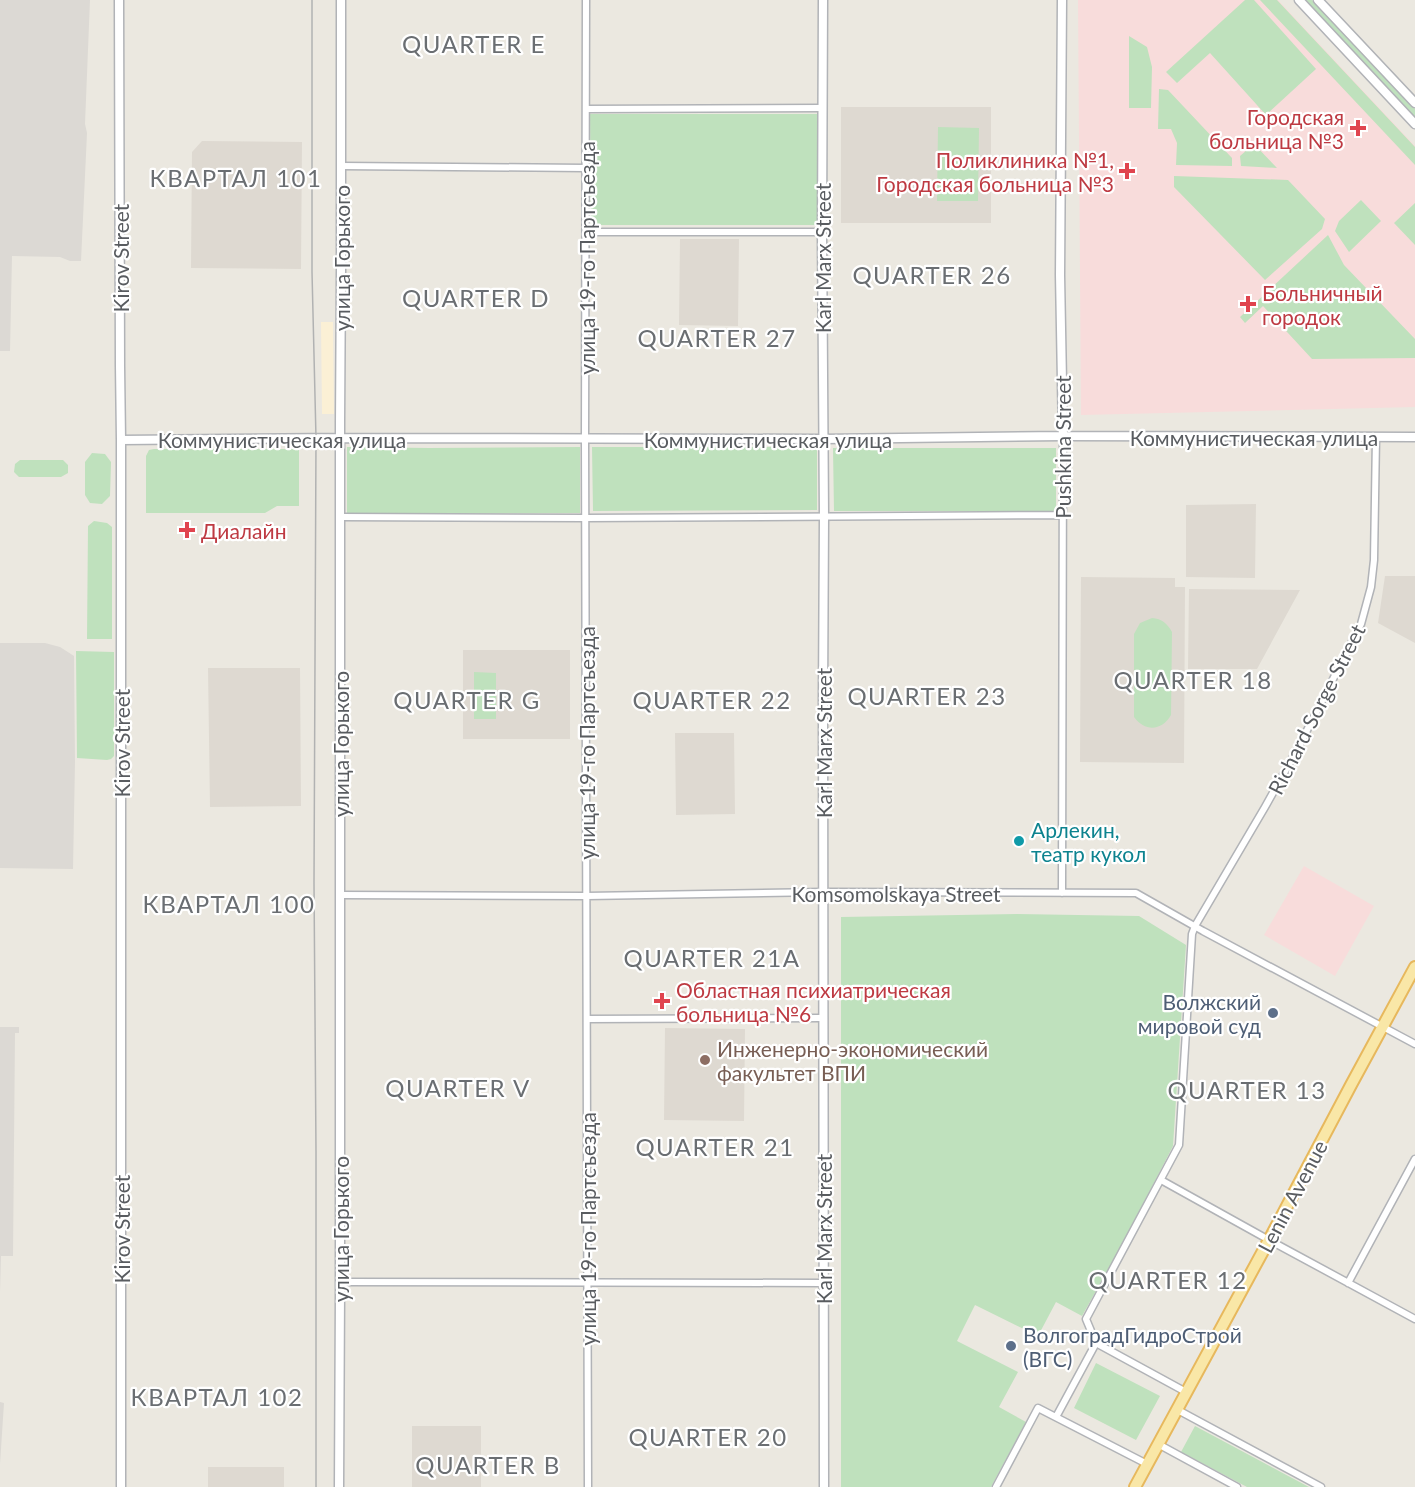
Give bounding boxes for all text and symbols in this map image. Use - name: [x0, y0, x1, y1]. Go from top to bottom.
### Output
- district label: QUARTER E: [402, 29, 546, 58]
- place label: Городская больница №3: [1209, 104, 1344, 153]
- marker: Городская больница №3: [1349, 119, 1367, 137]
- street label: улица 19-го Партсъезда: [574, 141, 599, 375]
- place label: Поликлиника №1, Городская больница №3: [876, 147, 1114, 196]
- marker: Поликлиника №1, Городская больница №3: [1118, 162, 1136, 180]
- district label: КВАРТАЛ 101: [150, 163, 322, 192]
- street label: Karl Marx Street: [810, 182, 835, 333]
- street label: улица Горького: [329, 185, 354, 331]
- street label: Kirov Street: [108, 203, 133, 312]
- district label: QUARTER 26: [852, 260, 1012, 289]
- place label: Больничный городок: [1262, 280, 1383, 329]
- district label: QUARTER D: [402, 283, 550, 312]
- marker: Больничный городок: [1239, 295, 1257, 313]
- district label: QUARTER 27: [637, 323, 797, 352]
- street label: Pushkina Street: [1050, 375, 1075, 519]
- street label: Коммунистическая улица: [1130, 425, 1378, 450]
- street label: Коммунистическая улица: [158, 427, 406, 452]
- street label: Коммунистическая улица: [644, 427, 892, 452]
- place label: Диалайн: [201, 518, 286, 543]
- marker: Диалайн: [178, 521, 196, 539]
- street label: Richard Sorge Street: [1262, 619, 1370, 798]
- street label: улица 19-го Партсъезда: [574, 626, 599, 860]
- district label: QUARTER 18: [1113, 665, 1273, 694]
- street label: Karl Marx Street: [811, 667, 836, 818]
- street label: улица Горького: [328, 671, 353, 817]
- district label: QUARTER 23: [847, 681, 1007, 710]
- district label: QUARTER G: [393, 685, 541, 714]
- district label: QUARTER 22: [632, 685, 792, 714]
- street label: Kirov Street: [109, 688, 134, 797]
- place label: Арлекин, театр кукол: [1031, 817, 1146, 866]
- marker: Арлекин, театр кукол: [1012, 834, 1026, 848]
- street label: Komsomolskaya Street: [791, 881, 1001, 906]
- district label: КВАРТАЛ 100: [143, 889, 315, 918]
- district label: QUARTER 21A: [624, 943, 801, 972]
- place label: Областная психиатрическая больница №6: [676, 977, 951, 1026]
- place label: Волжский мировой суд: [1138, 989, 1261, 1038]
- marker: Областная психиатрическая больница №6: [653, 992, 671, 1010]
- marker: Волжский мировой суд: [1266, 1006, 1280, 1020]
- place label: Инженерно-экономический факультет ВПИ: [717, 1036, 988, 1085]
- marker: Инженерно-экономический факультет ВПИ: [698, 1053, 712, 1067]
- district label: QUARTER V: [385, 1073, 531, 1102]
- district label: QUARTER 13: [1167, 1075, 1327, 1104]
- street label: улица 19-го Партсъезда: [575, 1112, 600, 1346]
- district label: QUARTER 21: [635, 1132, 795, 1161]
- street label: Lenin Avenue: [1252, 1135, 1332, 1257]
- street label: Karl Marx Street: [811, 1153, 836, 1304]
- street label: улица Горького: [328, 1156, 353, 1302]
- street label: Kirov Street: [109, 1174, 134, 1283]
- district label: QUARTER 12: [1088, 1265, 1248, 1294]
- place label: ВолгоградГидроСтрой (ВГС): [1023, 1322, 1242, 1371]
- marker: ВолгоградГидроСтрой (ВГС): [1004, 1339, 1018, 1353]
- district label: КВАРТАЛ 102: [131, 1382, 303, 1411]
- district label: QUARTER 20: [628, 1422, 788, 1451]
- district label: QUARTER B: [415, 1450, 561, 1479]

